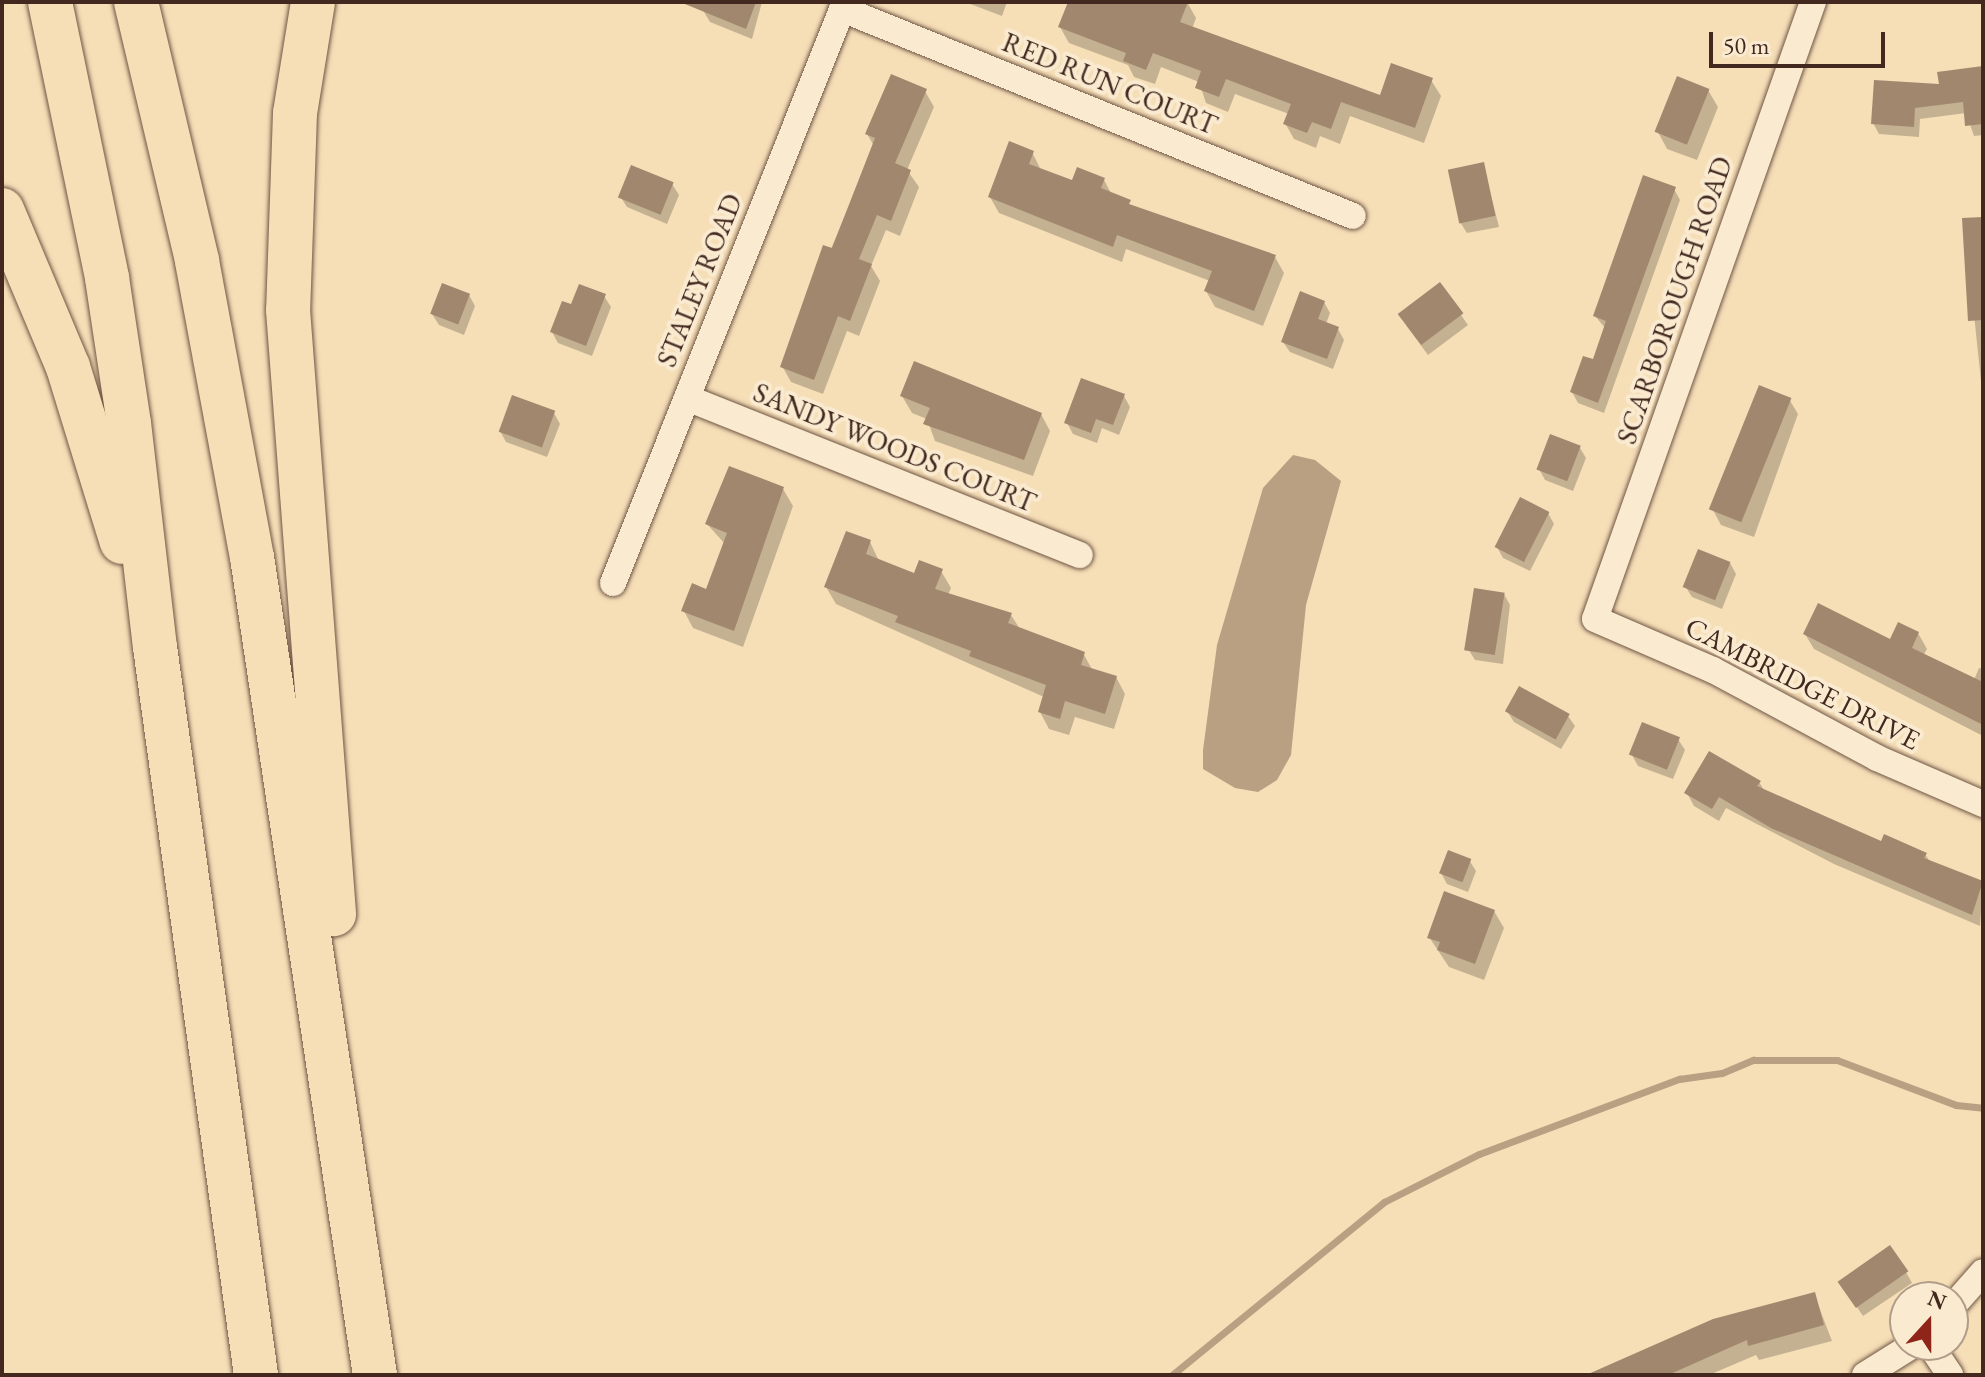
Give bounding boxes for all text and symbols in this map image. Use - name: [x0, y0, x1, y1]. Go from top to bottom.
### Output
- scale bar: [1713, 16, 1889, 66]
- street label: RED RUN COURT: [998, 25, 1222, 141]
- text: 50 m: [1723, 30, 1770, 61]
- street label: SCARBOROUGH ROAD: [1609, 152, 1739, 448]
- street label: STALEY ROAD: [649, 189, 749, 371]
- street label: SANDY WOODS COURT: [749, 375, 1041, 519]
- street label: CAMBRIDGE DRIVE: [1680, 609, 1926, 757]
- north arrow: [1889, 1281, 1969, 1361]
- text: N: [1924, 1283, 1951, 1317]

